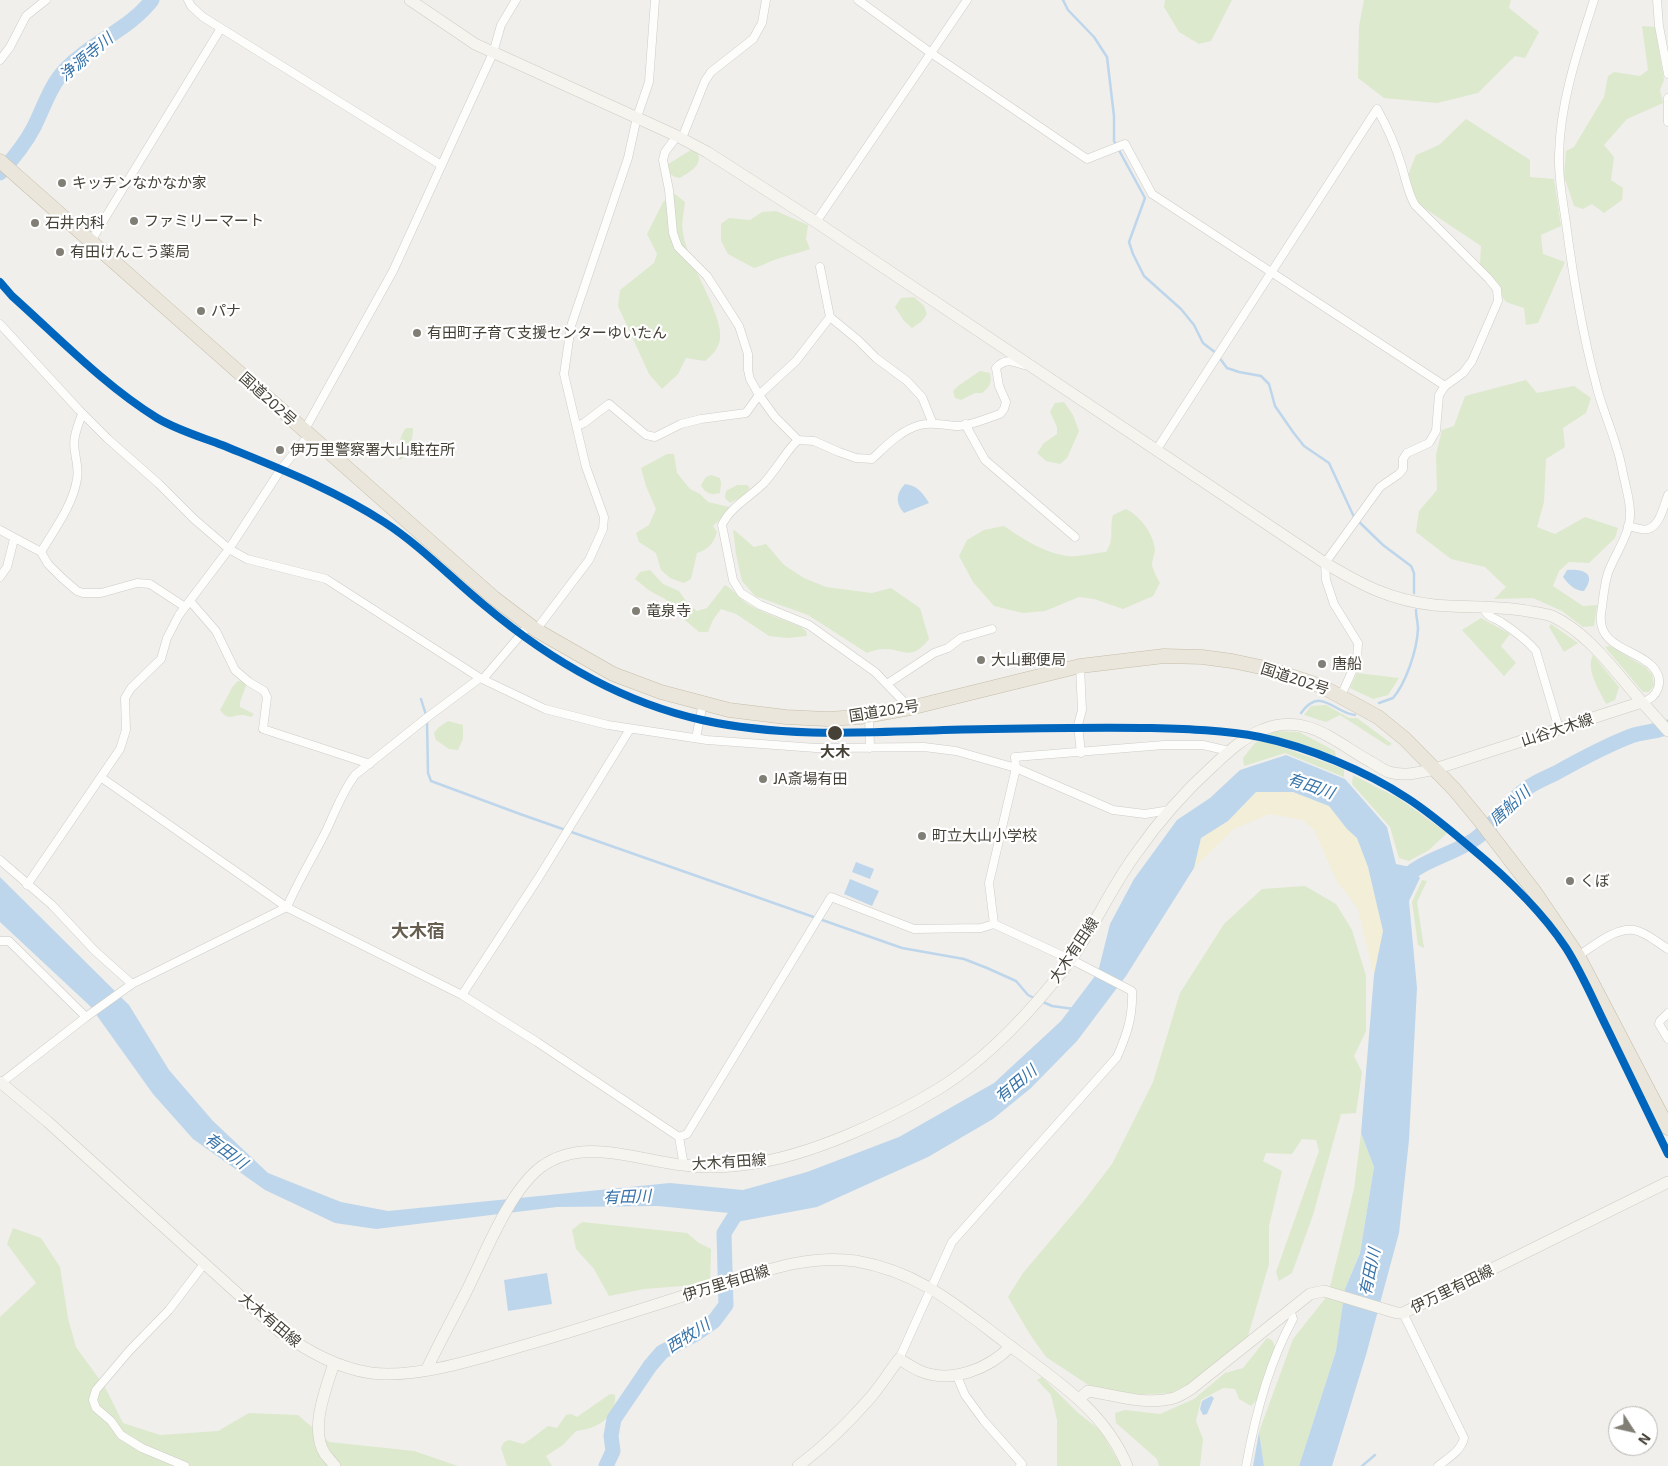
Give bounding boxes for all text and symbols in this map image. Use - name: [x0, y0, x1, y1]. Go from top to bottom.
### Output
- water label: 浄源寺川: [55, 29, 117, 85]
- place label: キッチンなかなか家: [72, 174, 207, 192]
- marker: キッチンなかなか家: [56, 177, 68, 189]
- place label: ファミリーマート: [144, 212, 264, 230]
- place label: 石井内科: [45, 214, 105, 232]
- marker: ファミリーマート: [128, 215, 140, 227]
- marker: 石井内科: [29, 217, 41, 229]
- place label: 有田けんこう薬局: [70, 243, 190, 261]
- marker: 有田けんこう薬局: [54, 246, 66, 258]
- place label: パナ: [211, 302, 241, 320]
- marker: パナ: [195, 305, 207, 317]
- place label: 有田町子育て支援センターゆいたん: [427, 324, 667, 342]
- marker: 有田町子育て支援センターゆいたん: [411, 327, 423, 339]
- street label: 国道202号: [236, 369, 300, 429]
- place label: 伊万里警察署大山駐在所: [290, 441, 455, 459]
- marker: 伊万里警察署大山駐在所: [274, 444, 286, 456]
- place label: 竜泉寺: [646, 602, 691, 620]
- marker: 竜泉寺: [630, 605, 642, 617]
- place label: 大山郵便局: [991, 651, 1066, 669]
- marker: 大山郵便局: [975, 654, 987, 666]
- place label: 唐船: [1332, 655, 1362, 673]
- marker: 唐船: [1316, 658, 1328, 670]
- street label: 国道202号: [1259, 659, 1331, 699]
- street label: 国道202号: [848, 697, 920, 725]
- street label: 山谷大木線: [1519, 710, 1595, 750]
- marker: 大木: [826, 724, 844, 742]
- place label: 大木: [820, 743, 850, 761]
- water label: 有田川: [1285, 769, 1337, 803]
- place label: JA斎場有田: [773, 770, 847, 788]
- marker: JA斎場有田: [757, 773, 769, 785]
- water label: 唐船川: [1486, 783, 1534, 829]
- place label: 町立大山小学校: [932, 827, 1037, 845]
- marker: 町立大山小学校: [916, 830, 928, 842]
- place label: くぼ: [1580, 872, 1610, 890]
- marker: くぼ: [1564, 875, 1576, 887]
- street label: 大木有田線: [1046, 914, 1102, 986]
- district label: 大木宿: [391, 920, 445, 942]
- water label: 有田川: [991, 1061, 1041, 1107]
- water label: 有田川: [201, 1129, 251, 1173]
- street label: 大木有田線: [691, 1150, 767, 1174]
- water label: 有田川: [603, 1187, 651, 1207]
- water label: 有田川: [1356, 1247, 1384, 1297]
- street label: 伊万里有田線: [680, 1261, 772, 1305]
- street label: 伊万里有田線: [1408, 1261, 1496, 1317]
- street label: 大木有田線: [235, 1289, 305, 1351]
- water label: 西牧川: [663, 1315, 713, 1357]
- north arrow: [1608, 1406, 1658, 1456]
- text: N: [1635, 1430, 1655, 1448]

